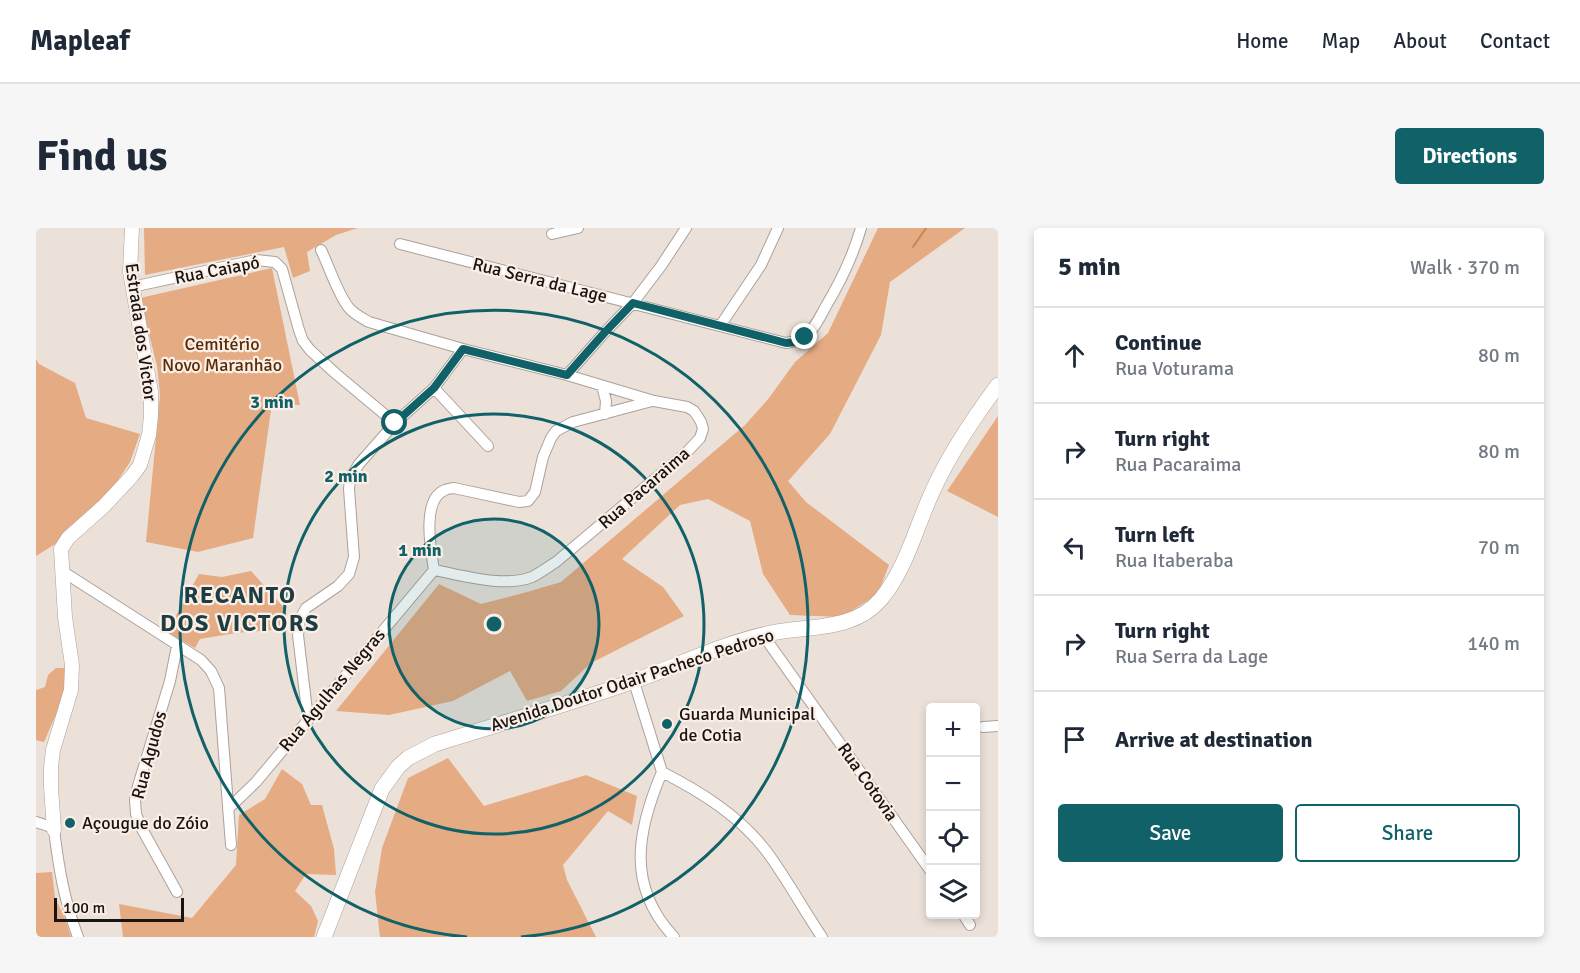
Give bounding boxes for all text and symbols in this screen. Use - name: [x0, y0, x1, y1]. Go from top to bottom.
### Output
- text: Mapleaf: [30, 24, 130, 58]
- text: Home: [1236, 28, 1289, 54]
- text: Map: [1322, 28, 1360, 54]
- text: About: [1393, 28, 1447, 54]
- text: Contact: [1480, 28, 1550, 54]
- button: Directions: [1395, 128, 1544, 184]
- text: Find us: [36, 131, 167, 182]
- street label: Rua Caiapó: [173, 251, 261, 289]
- text: 5 min: [1058, 251, 1121, 283]
- street label: Rua Serra da Lage: [470, 253, 610, 307]
- text: Walk · 370 m: [1410, 255, 1520, 280]
- street label: Estrada dos Victor: [120, 262, 162, 403]
- route end: [791, 323, 817, 349]
- text: Continue: [1115, 329, 1202, 356]
- park label: Cemitério Novo Maranhão: [162, 333, 282, 376]
- icon: ahead: [1058, 339, 1091, 372]
- text: 80 m: [1478, 343, 1520, 368]
- text: Rua Voturama: [1115, 356, 1234, 381]
- text: 3 min: [250, 391, 294, 413]
- route start: [381, 409, 407, 435]
- text: Turn right: [1115, 425, 1210, 452]
- icon: right: [1058, 435, 1091, 468]
- text: 80 m: [1478, 439, 1520, 464]
- street label: Rua Pacaraima: [594, 442, 694, 534]
- text: Rua Pacaraima: [1115, 452, 1242, 477]
- text: 2 min: [324, 465, 368, 487]
- text: Turn left: [1115, 521, 1195, 548]
- icon: left: [1058, 531, 1091, 564]
- text: 70 m: [1478, 535, 1520, 560]
- text: 1 min: [398, 539, 442, 561]
- text: Rua Itaberaba: [1115, 548, 1234, 573]
- district label: RECANTO DOS VICTORS: [160, 580, 320, 638]
- centre of rings: [484, 614, 504, 634]
- text: Turn right: [1115, 617, 1210, 644]
- street label: Rua Agulhas Negras: [274, 624, 390, 756]
- street label: Avenida Doutor Odair Pacheco Pedroso: [487, 624, 777, 736]
- icon: right: [1058, 627, 1091, 660]
- text: 140 m: [1467, 631, 1520, 656]
- text: Rua Serra da Lage: [1115, 644, 1268, 669]
- place label: Guarda Municipal de Cotia: [679, 703, 815, 746]
- map controls: [926, 703, 980, 919]
- button: +: [926, 703, 980, 757]
- street label: Rua Agudos: [127, 708, 171, 801]
- marker: Guarda Municipal de Cotia: [660, 717, 674, 731]
- icon: arrive: [1058, 723, 1091, 756]
- text: Arrive at destination: [1115, 726, 1312, 753]
- street label: Rua Cotovia: [833, 739, 903, 825]
- button: −: [926, 757, 980, 811]
- button: Save: [1058, 804, 1283, 862]
- button: Share: [1295, 804, 1520, 862]
- button: locate: [926, 811, 980, 865]
- place label: Açougue do Zóio: [82, 812, 209, 834]
- marker: Açougue do Zóio: [63, 816, 77, 830]
- button: layers: [926, 865, 980, 919]
- scale bar: [54, 895, 184, 922]
- text: 100 m: [63, 898, 105, 918]

